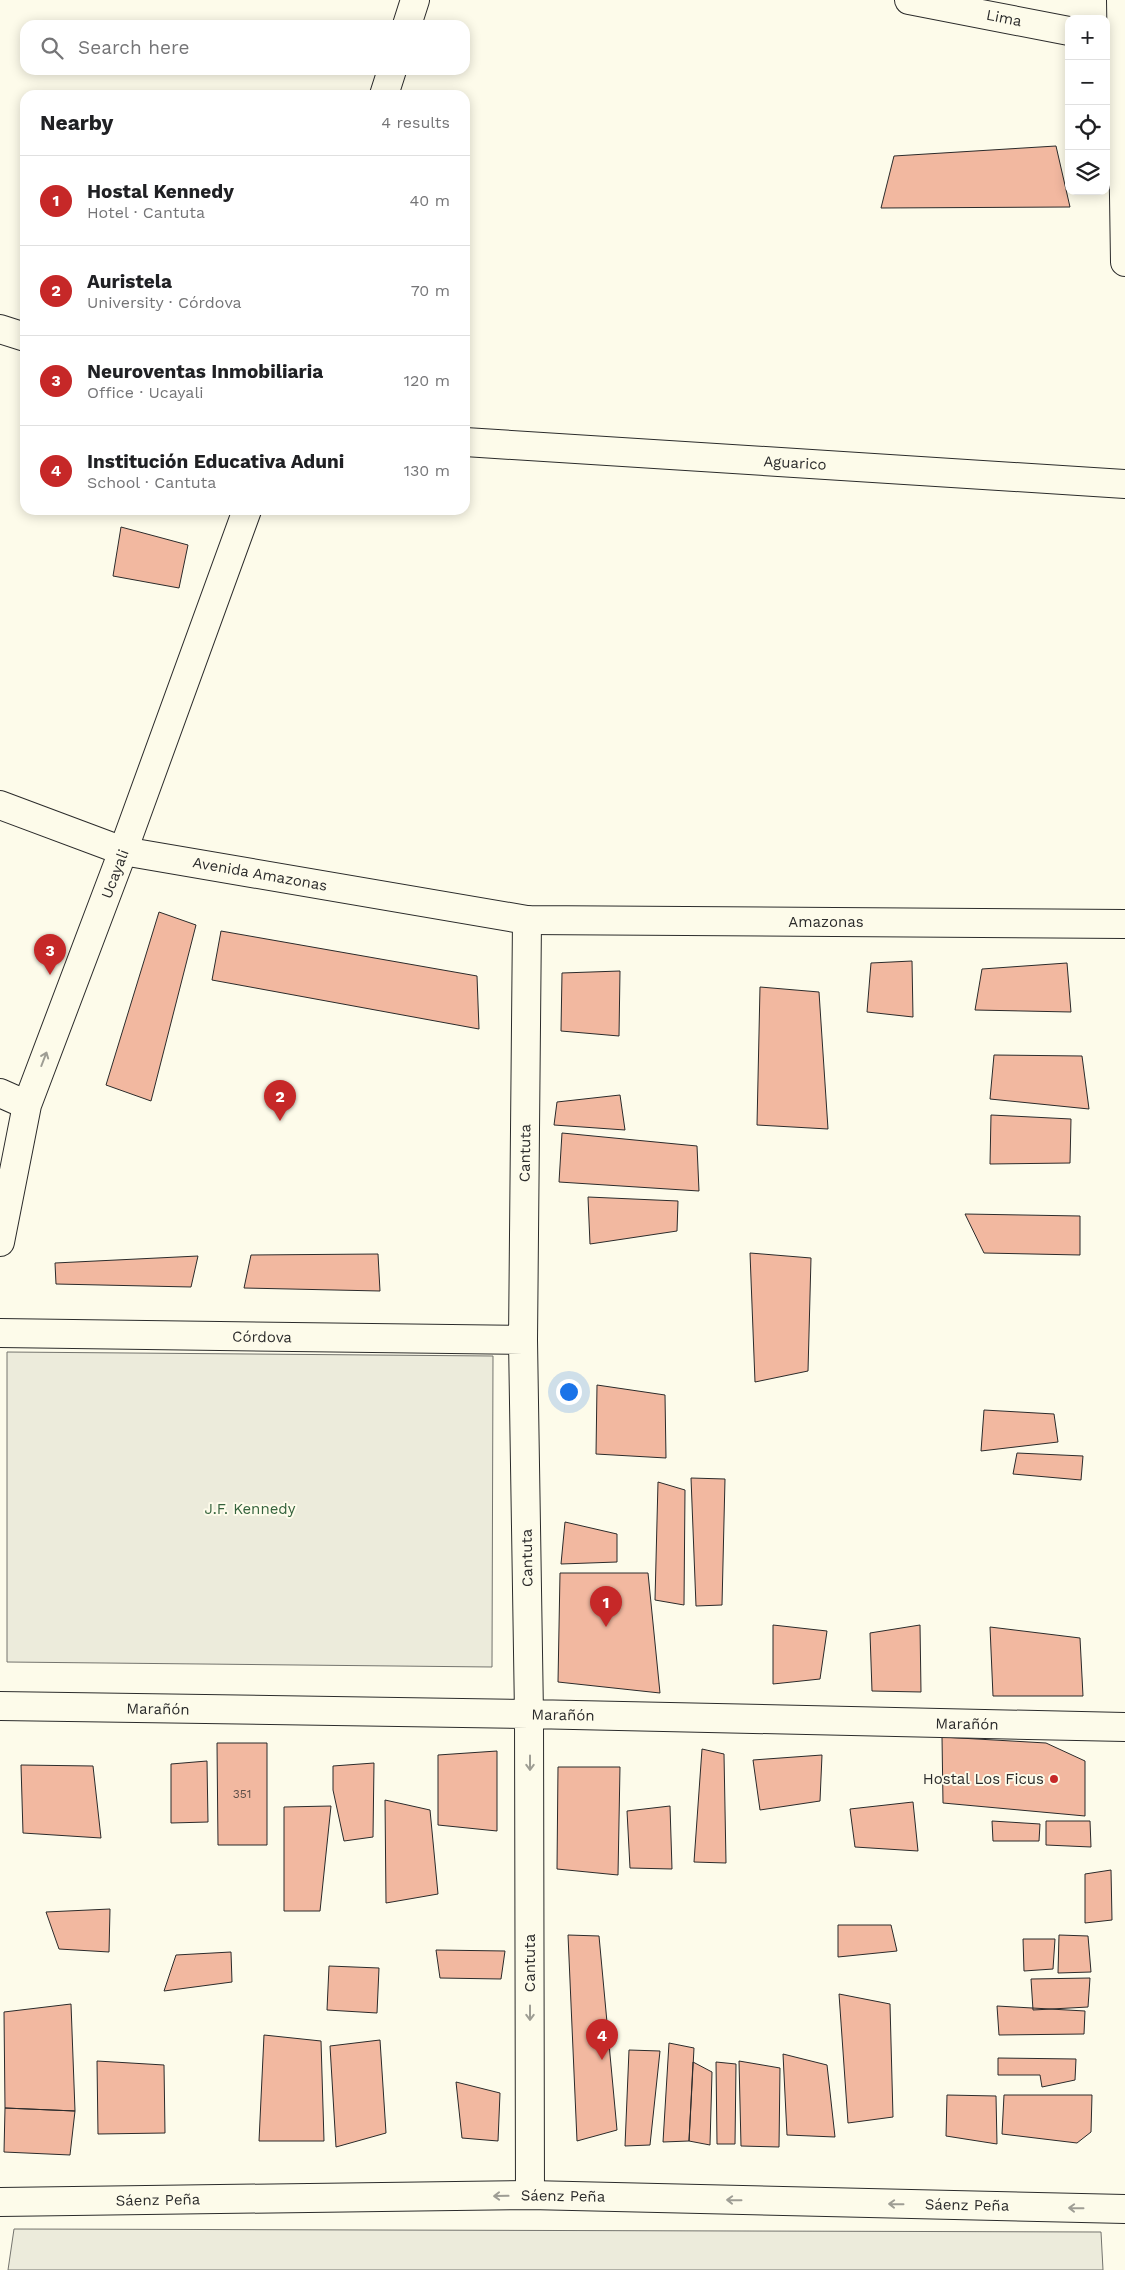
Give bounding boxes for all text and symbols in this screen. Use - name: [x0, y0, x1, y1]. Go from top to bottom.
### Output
- street label: Lima: [985, 6, 1024, 30]
- map controls: [1065, 15, 1110, 195]
- button: +: [1065, 15, 1110, 60]
- search box: [20, 20, 470, 75]
- icon: search: [38, 34, 66, 62]
- text: Search here: [78, 36, 189, 59]
- button: −: [1065, 60, 1110, 105]
- button: locate: [1065, 105, 1110, 150]
- text: Nearby: [40, 110, 113, 135]
- text: 4 results: [381, 113, 450, 132]
- button: layers: [1065, 150, 1110, 195]
- text: Hostal Kennedy: [87, 180, 234, 203]
- text: 1: [53, 191, 59, 210]
- text: 40 m: [410, 191, 450, 210]
- text: Hotel · Cantuta: [87, 203, 205, 222]
- text: Auristela: [87, 270, 172, 293]
- text: 2: [51, 281, 61, 300]
- text: 70 m: [411, 281, 450, 300]
- text: University · Córdova: [87, 293, 242, 312]
- text: Neuroventas Inmobiliaria: [87, 360, 323, 383]
- text: 3: [51, 371, 61, 390]
- text: 120 m: [404, 371, 450, 390]
- text: Office · Ucayali: [87, 383, 204, 402]
- text: Institución Educativa Aduni: [87, 450, 344, 473]
- street label: Aguarico: [763, 452, 827, 474]
- text: 4: [51, 461, 61, 480]
- text: 130 m: [404, 461, 450, 480]
- text: School · Cantuta: [87, 473, 216, 492]
- street label: Ucayali: [97, 847, 133, 901]
- street label: Avenida Amazonas: [191, 853, 329, 895]
- street label: Amazonas: [788, 913, 864, 931]
- pin: 3: [34, 934, 66, 975]
- one-way arrow: [40, 1052, 50, 1067]
- pin: 2: [264, 1080, 296, 1121]
- street label: Cantuta: [515, 1123, 535, 1182]
- street label: Córdova: [232, 1327, 292, 1347]
- your location: [556, 1379, 582, 1405]
- park label: J.F. Kennedy: [205, 1500, 296, 1518]
- street label: Cantuta: [517, 1528, 537, 1587]
- pin: 1: [590, 1586, 622, 1627]
- street label: Marañón: [126, 1699, 190, 1719]
- street label: Marañón: [531, 1705, 595, 1725]
- street label: Marañón: [935, 1714, 999, 1734]
- one-way arrow: [525, 1754, 535, 1771]
- place label: Hostal Los Ficus: [923, 1770, 1044, 1788]
- marker: Hostal Los Ficus: [1048, 1773, 1060, 1785]
- house number: 351: [233, 1787, 251, 1801]
- street label: Cantuta: [521, 1933, 539, 1992]
- one-way arrow: [525, 2004, 535, 2021]
- pin: 4: [586, 2019, 618, 2060]
- street label: Sáenz Peña: [521, 2186, 606, 2206]
- street label: Sáenz Peña: [116, 2190, 201, 2210]
- one-way arrow: [494, 2191, 510, 2201]
- one-way arrow: [726, 2195, 742, 2205]
- street label: Sáenz Peña: [925, 2195, 1010, 2215]
- one-way arrow: [889, 2199, 905, 2209]
- one-way arrow: [1069, 2203, 1085, 2213]

